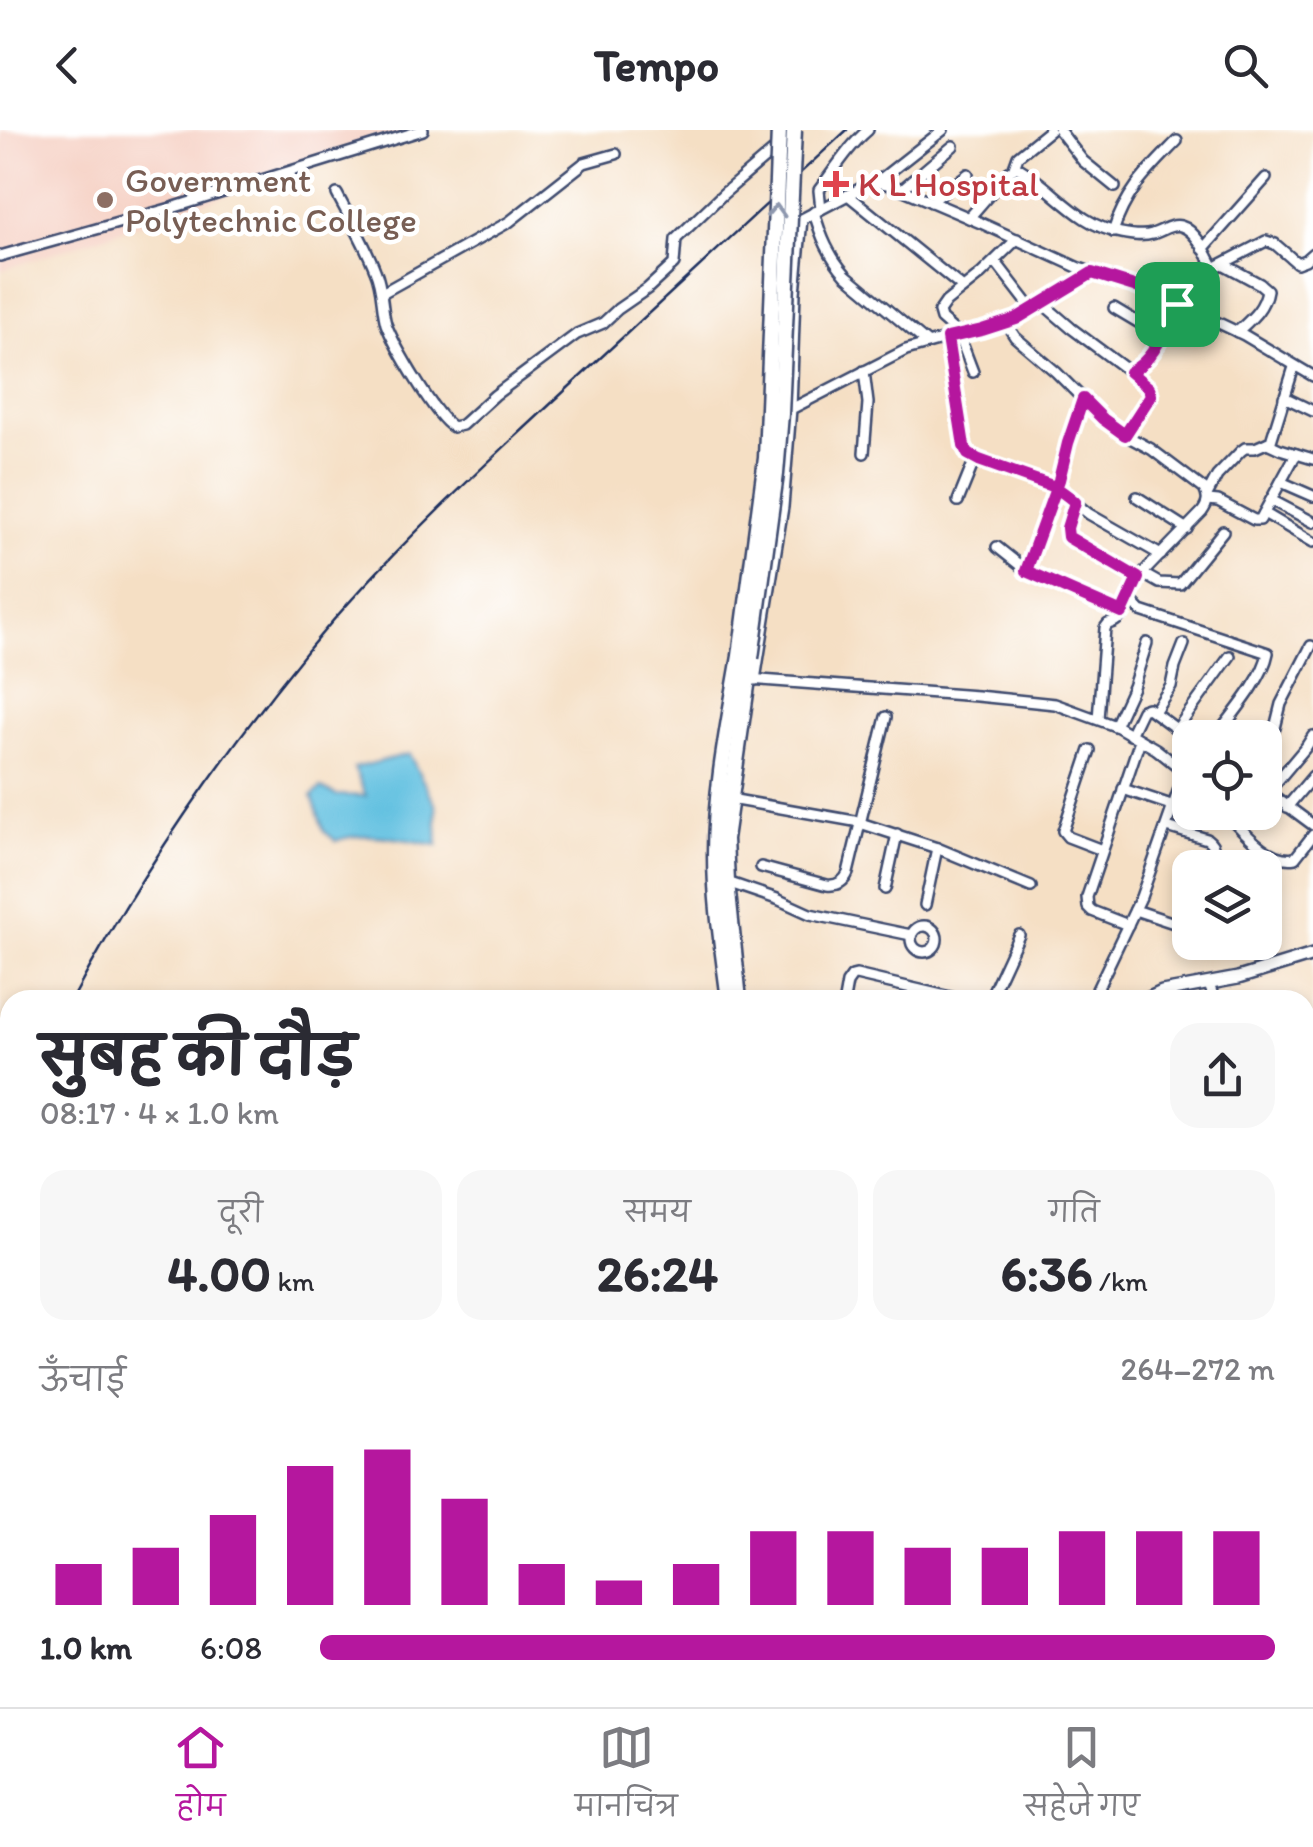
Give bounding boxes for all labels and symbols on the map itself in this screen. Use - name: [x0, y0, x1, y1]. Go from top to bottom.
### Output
- place label: Government Polytechnic College: [125, 159, 417, 241]
- place label: K L Hospital: [858, 163, 1039, 205]
- marker: K L Hospital: [823, 171, 849, 197]
- marker: Government Polytechnic College: [94, 189, 116, 211]
- one-way arrow: [766, 202, 787, 218]
- pin: [1135, 262, 1220, 347]

